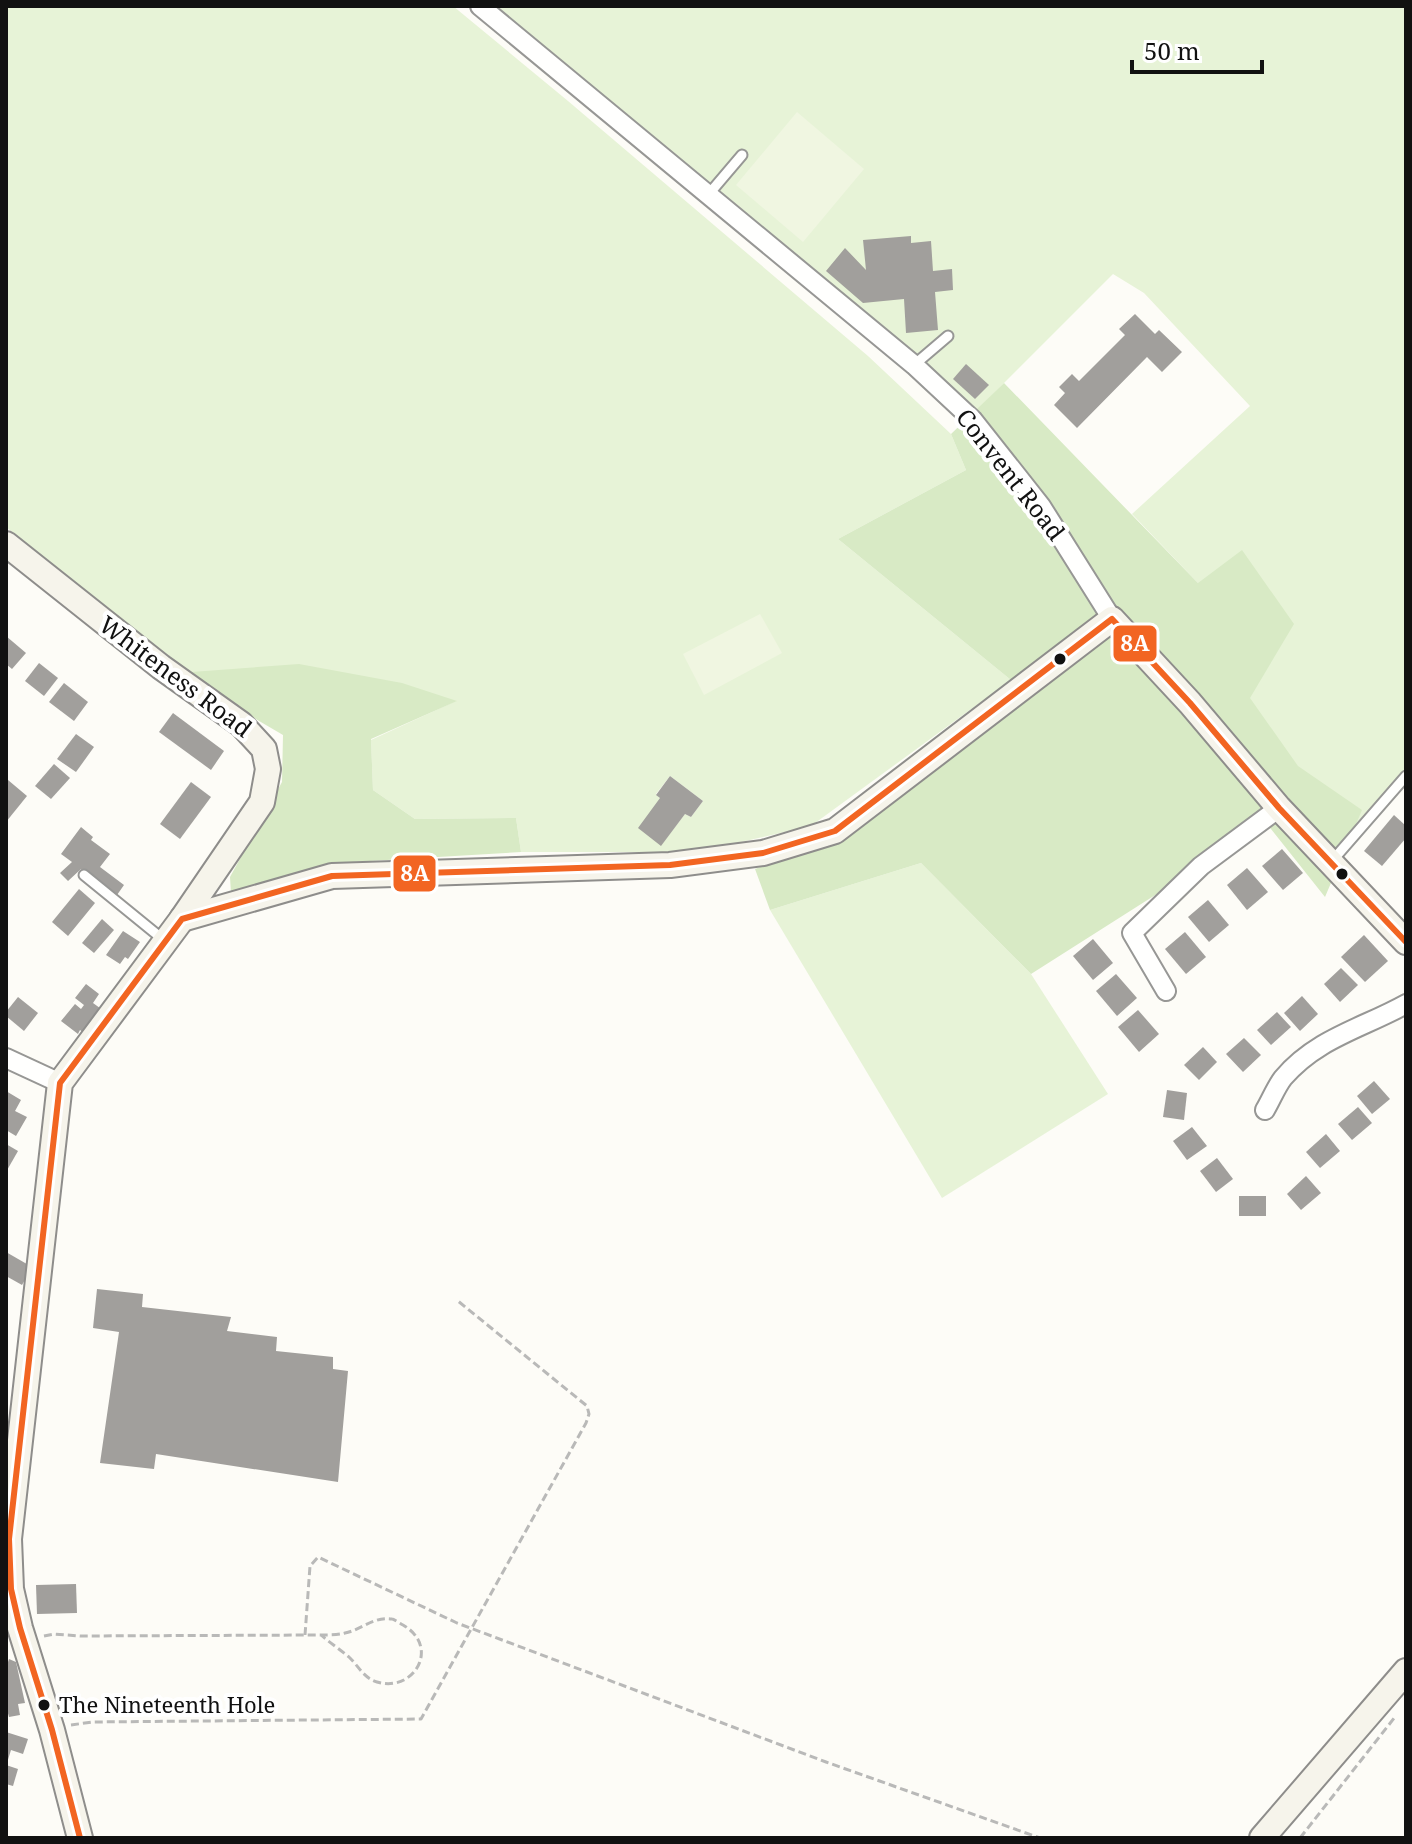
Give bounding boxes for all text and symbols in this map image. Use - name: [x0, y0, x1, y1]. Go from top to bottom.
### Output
- scale bar: [1132, 24, 1262, 74]
- text: 50 m: [1144, 34, 1200, 67]
- street label: Convent Road: [949, 401, 1073, 547]
- street label: Whiteness Road: [93, 607, 259, 744]
- line badge: 8A: [1112, 624, 1158, 663]
- text: 8A: [1121, 627, 1150, 657]
- unlabelled marker: [1052, 651, 1068, 667]
- line badge: 8A: [392, 854, 437, 893]
- text: 8A: [401, 857, 430, 887]
- unlabelled marker: [1334, 866, 1350, 882]
- place label: The Nineteenth Hole: [59, 1689, 275, 1719]
- marker: The Nineteenth Hole: [36, 1697, 52, 1713]

